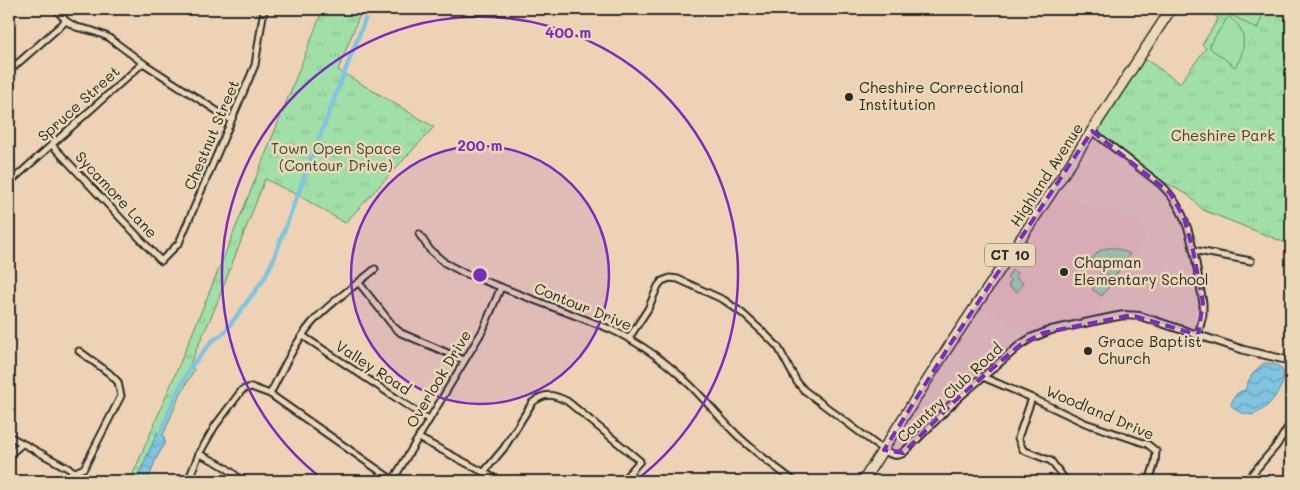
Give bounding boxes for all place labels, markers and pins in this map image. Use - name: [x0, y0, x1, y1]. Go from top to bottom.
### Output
- place label: Cheshire Correctional Institution: [859, 77, 1024, 114]
- marker: Cheshire Correctional Institution: [843, 91, 855, 103]
- place label: Chapman Elementary School: [1074, 252, 1209, 289]
- centre of rings: [471, 266, 489, 284]
- marker: Chapman Elementary School: [1058, 266, 1070, 278]
- place label: Grace Baptist Church: [1098, 331, 1202, 368]
- marker: Grace Baptist Church: [1082, 345, 1094, 357]

